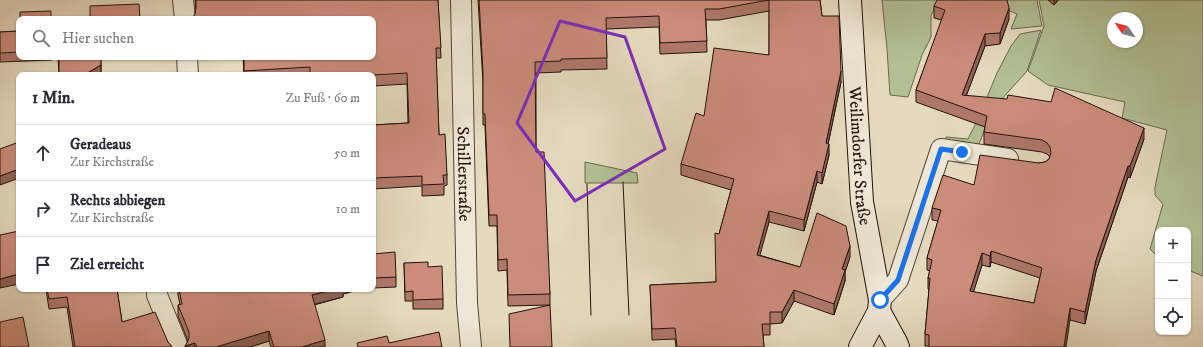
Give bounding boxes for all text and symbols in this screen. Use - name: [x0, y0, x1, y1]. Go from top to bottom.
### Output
- north arrow: [1107, 12, 1143, 48]
- search box: [16, 16, 376, 60]
- icon: search: [30, 27, 52, 49]
- text: Hier suchen: [62, 29, 134, 48]
- street label: Weilimdorfer Straße: [843, 85, 876, 227]
- text: 1 Min.: [32, 87, 75, 109]
- text: Zu Fuß · 60 m: [286, 90, 360, 106]
- street label: Schillerstraße: [452, 126, 475, 222]
- text: Geradeaus: [70, 135, 131, 154]
- icon: ahead: [32, 142, 54, 164]
- route end: [953, 143, 971, 161]
- text: 50 m: [334, 145, 360, 161]
- text: Zur Kirchstraße: [70, 154, 154, 170]
- text: Rechts abbiegen: [70, 191, 165, 210]
- icon: right: [32, 198, 54, 220]
- text: 10 m: [336, 201, 360, 217]
- text: Zur Kirchstraße: [70, 210, 154, 226]
- map controls: [1155, 227, 1191, 335]
- button: +: [1155, 227, 1191, 263]
- icon: arrive: [32, 254, 54, 276]
- text: Ziel erreicht: [70, 255, 144, 274]
- button: −: [1155, 263, 1191, 299]
- route start: [871, 291, 889, 309]
- button: locate: [1155, 299, 1191, 335]

